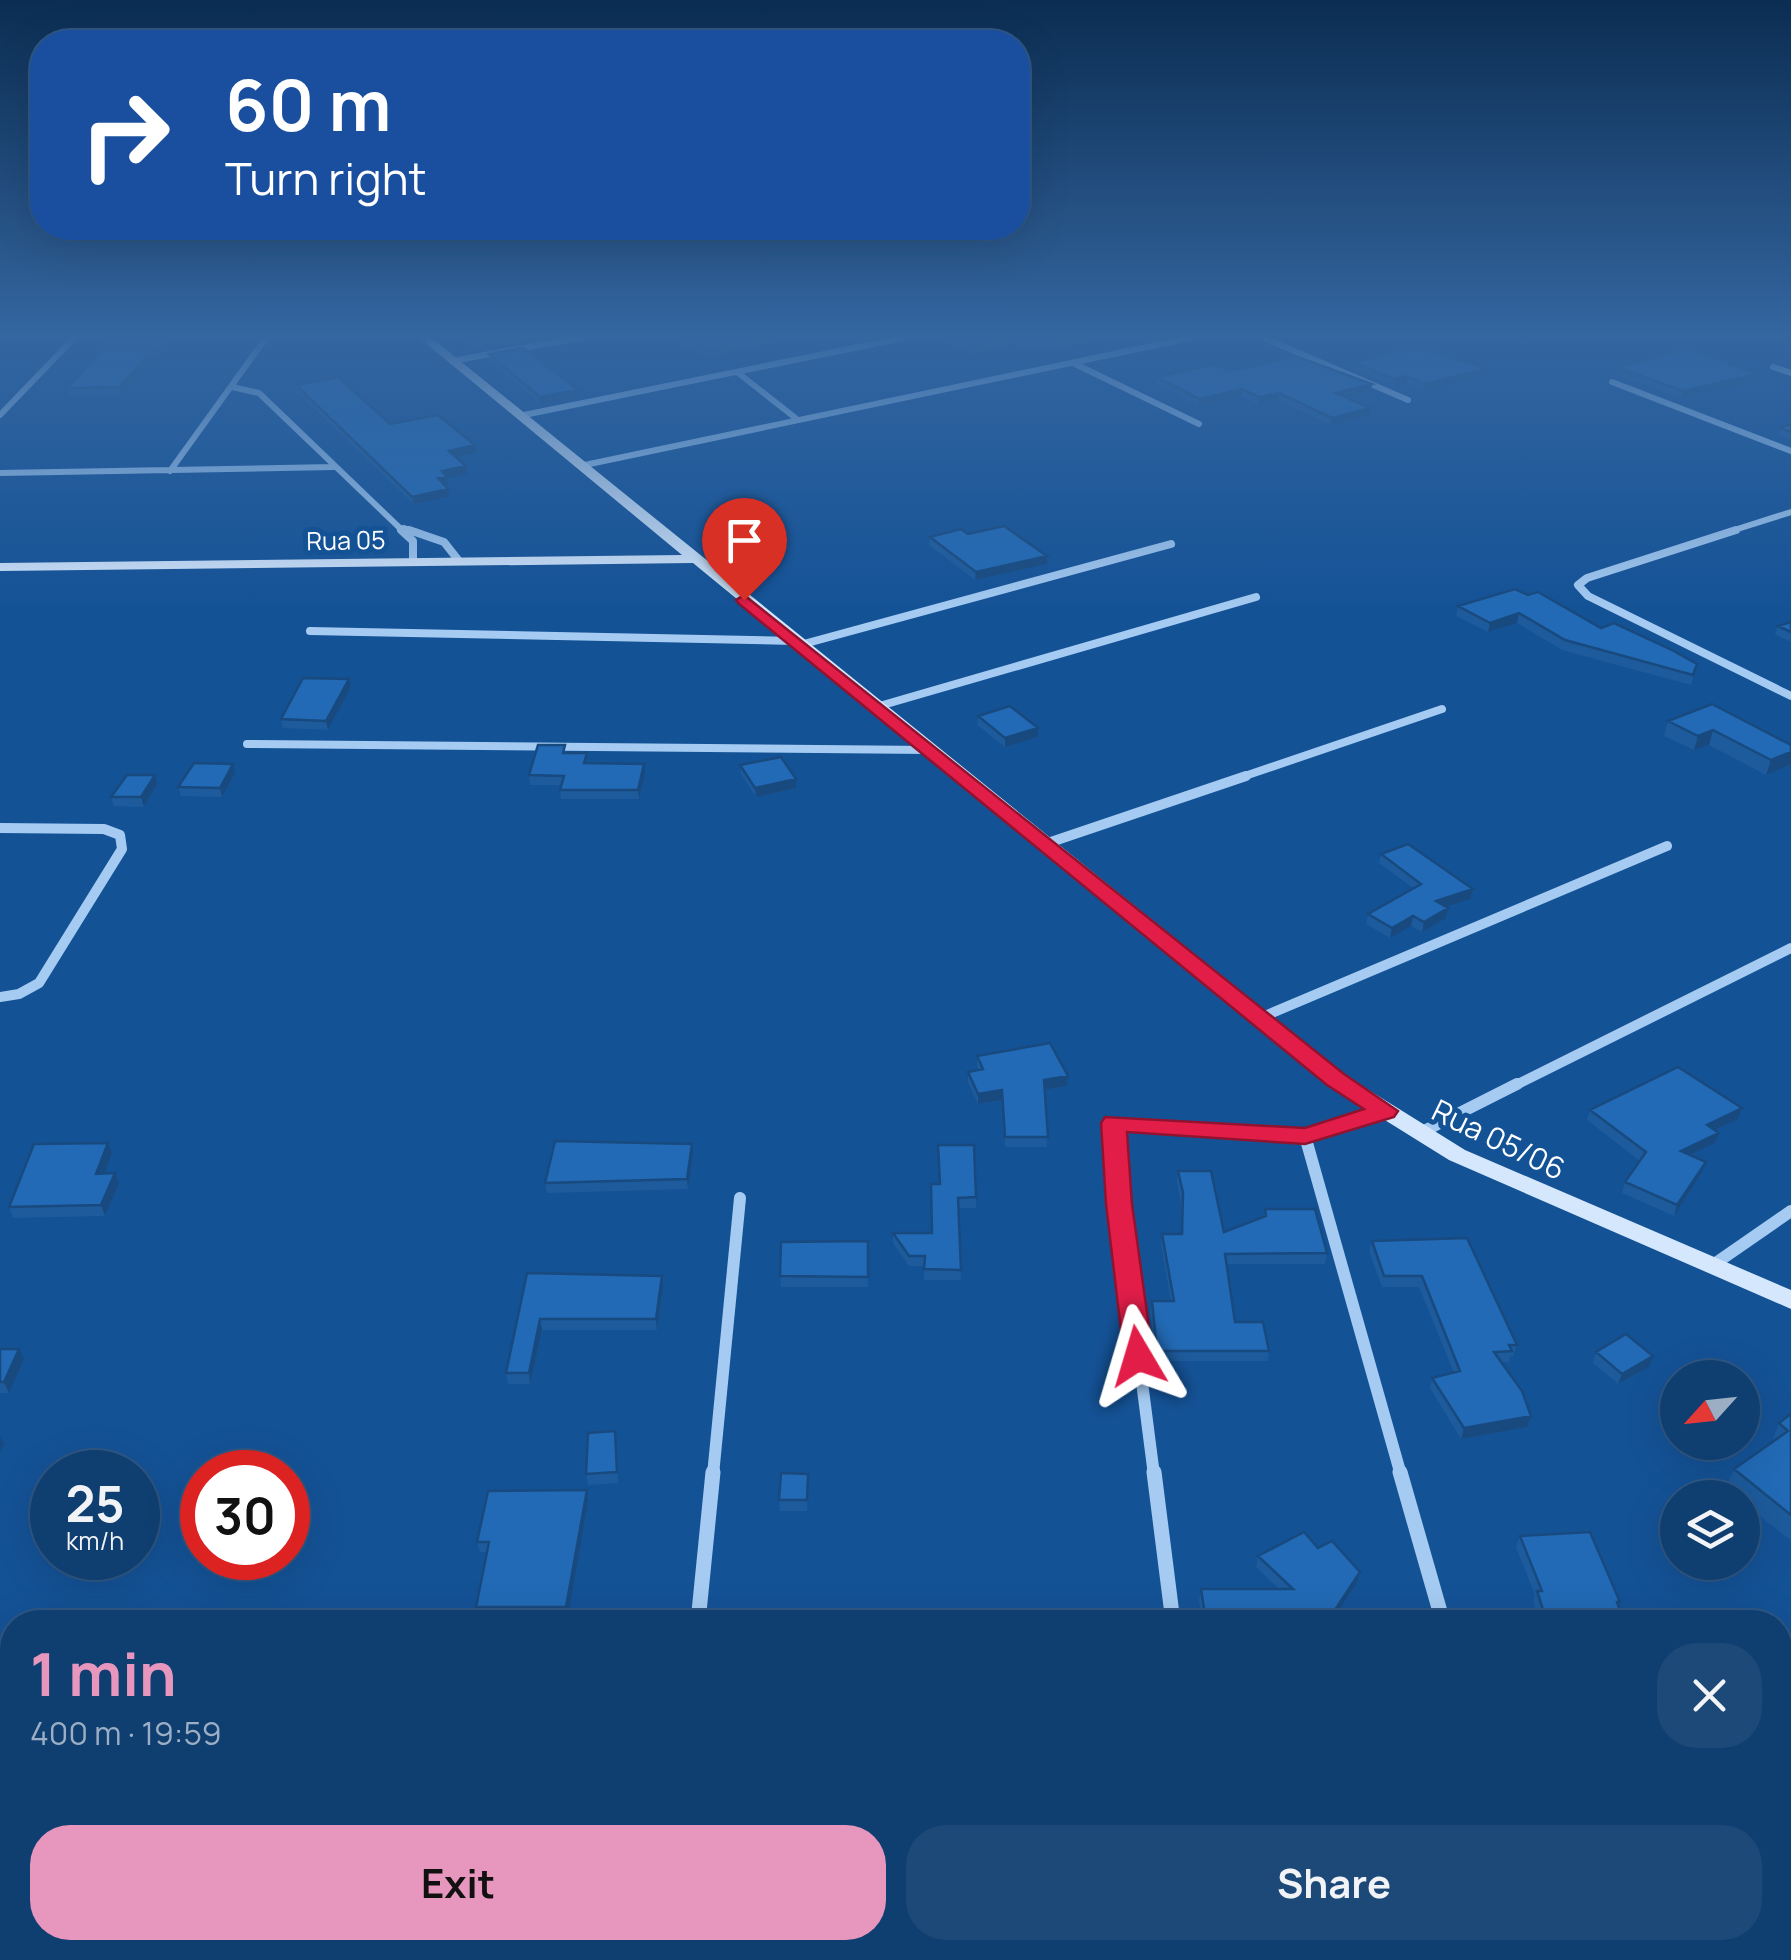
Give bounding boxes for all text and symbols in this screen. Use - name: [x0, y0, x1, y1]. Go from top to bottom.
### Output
- text: 60 m: [225, 56, 392, 152]
- icon: right: [60, 70, 190, 200]
- text: Turn right: [225, 147, 426, 209]
- pin: [702, 498, 787, 601]
- icon: arrive: [717, 513, 772, 568]
- street label: Rua 05: [306, 522, 386, 558]
- street label: Rua 05/06: [1425, 1089, 1573, 1189]
- position arrow: [1086, 1304, 1190, 1408]
- north arrow: [1660, 1360, 1760, 1460]
- map controls: [1660, 1360, 1760, 1580]
- speed limit sign: 30: [180, 1450, 310, 1580]
- text: 25: [65, 1469, 125, 1537]
- button: layers: [1660, 1480, 1760, 1580]
- text: km/h: [66, 1523, 124, 1558]
- text: 1 min: [30, 1632, 177, 1714]
- button: close: [1657, 1643, 1762, 1748]
- text: 400 m · 19:59: [30, 1711, 222, 1755]
- button: Exit: [30, 1825, 886, 1940]
- button: Share: [906, 1825, 1762, 1940]

